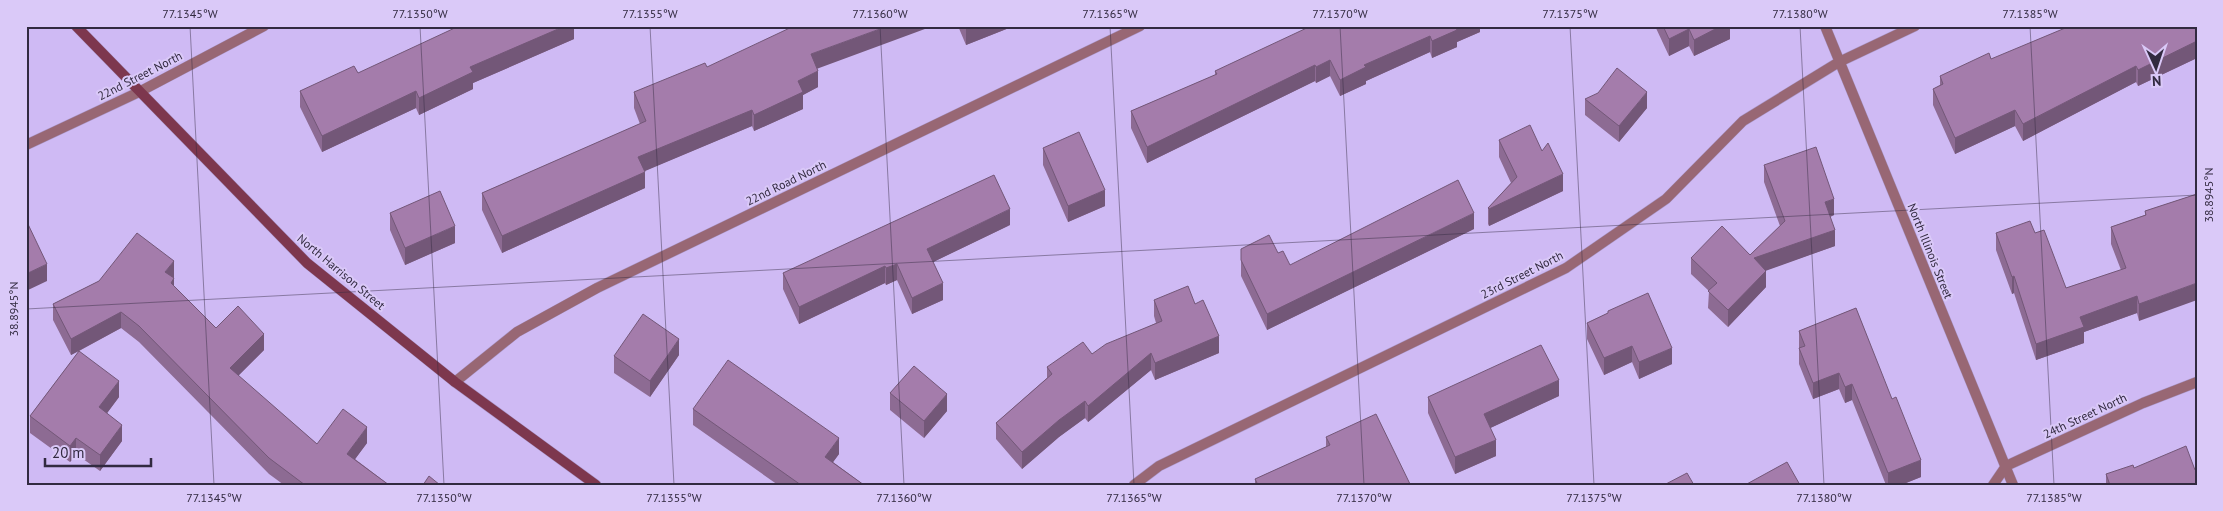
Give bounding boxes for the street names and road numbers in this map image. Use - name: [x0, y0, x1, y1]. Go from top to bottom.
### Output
- street label: 22nd Street North: [95, 48, 184, 103]
- street label: 22nd Road North: [743, 157, 828, 208]
- street label: North Illinois Street: [1904, 201, 1956, 301]
- street label: North Harrison Street: [294, 230, 388, 313]
- street label: 23rd Street North: [1478, 247, 1565, 302]
- street label: 24th Street North: [2041, 390, 2129, 441]

